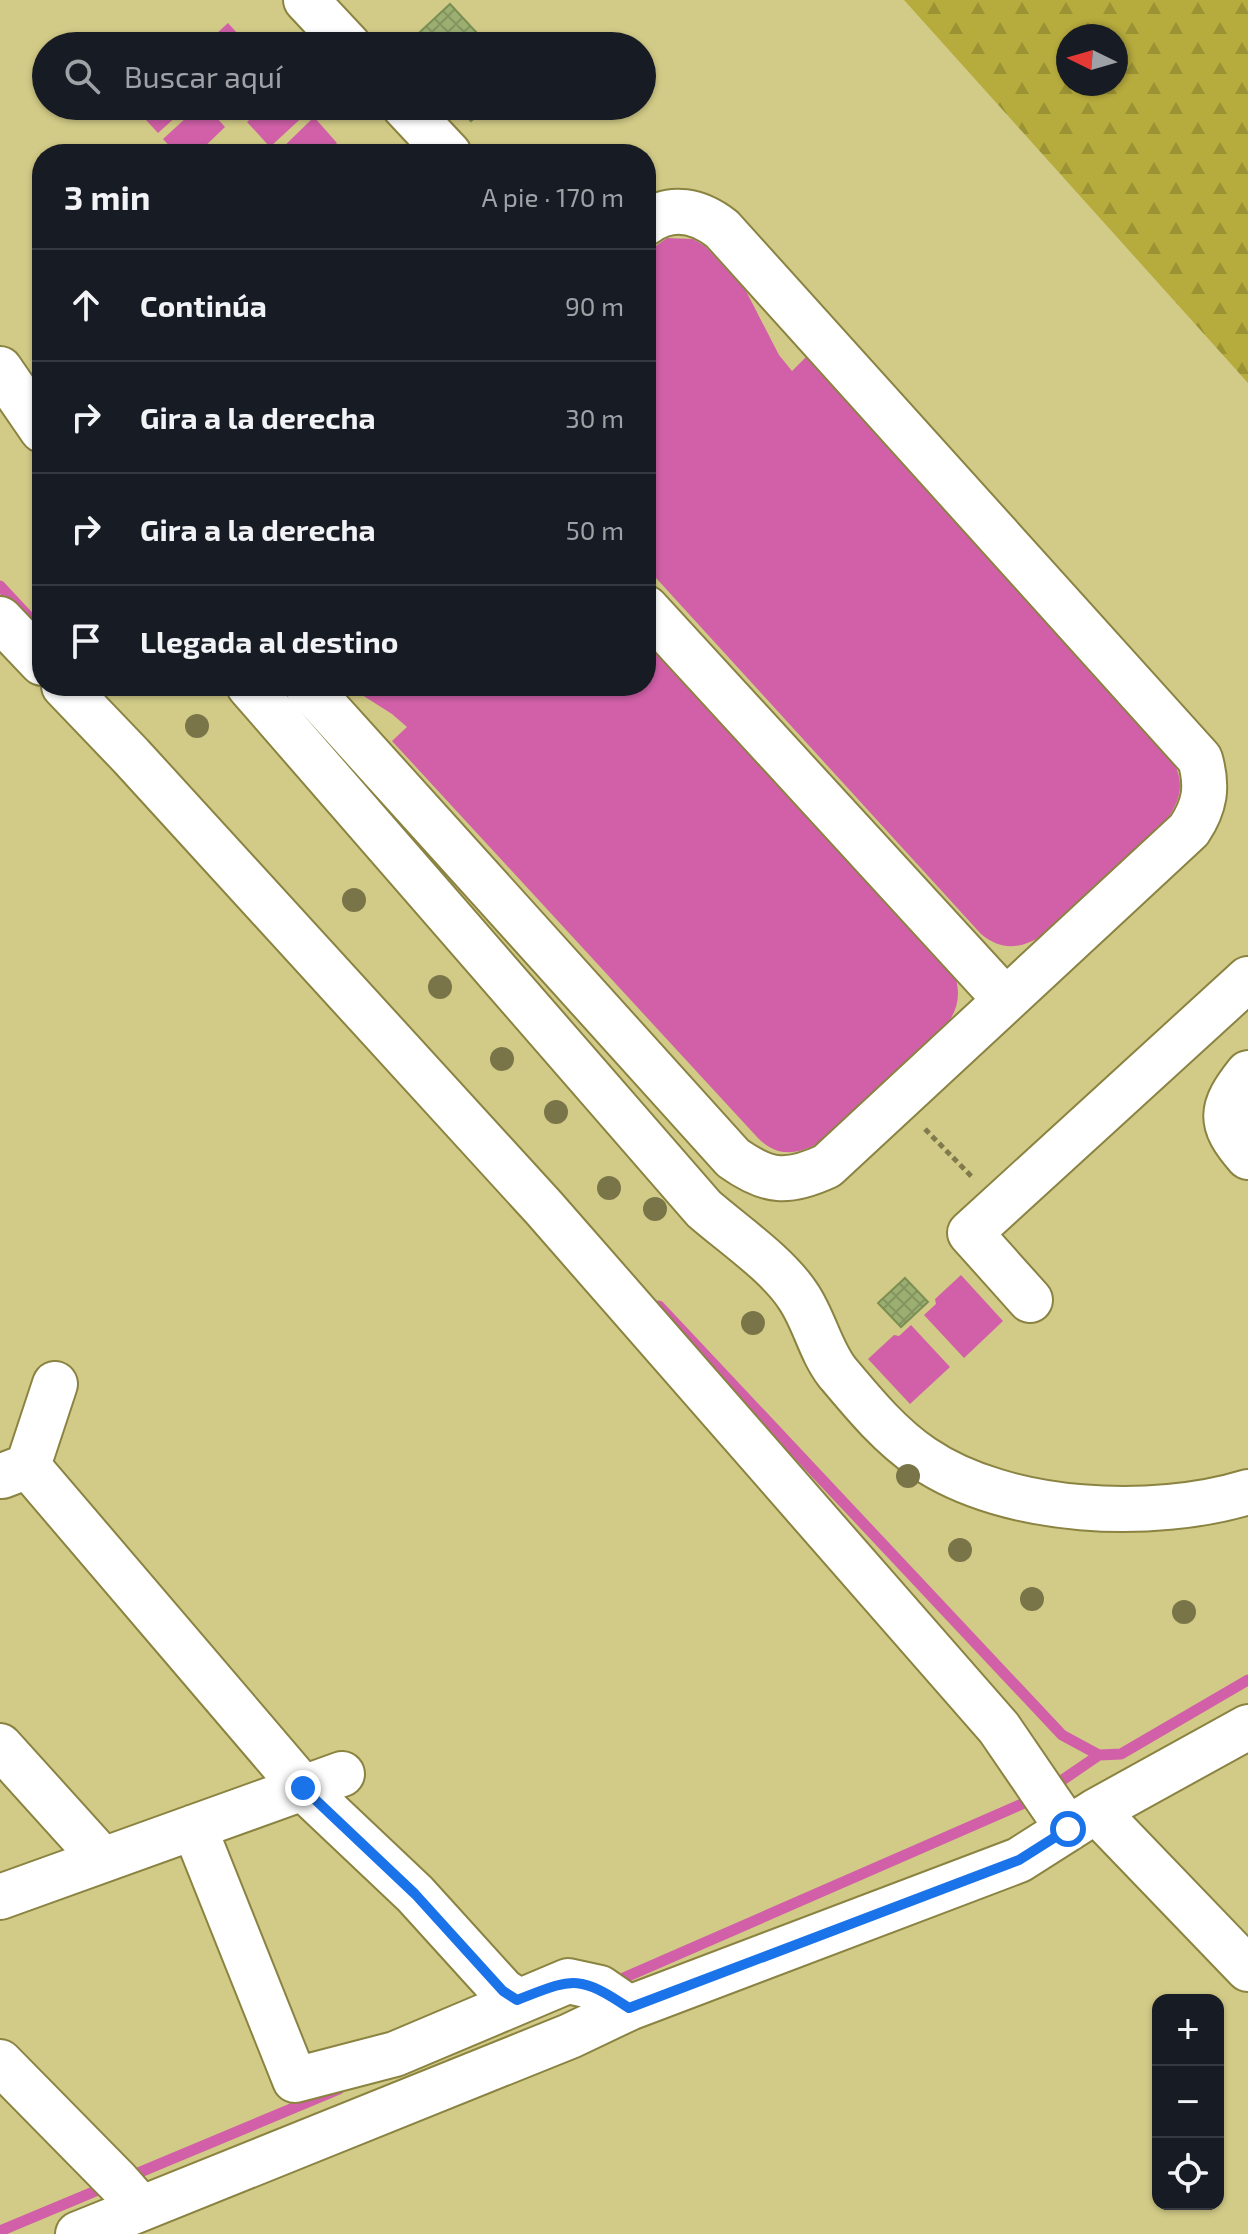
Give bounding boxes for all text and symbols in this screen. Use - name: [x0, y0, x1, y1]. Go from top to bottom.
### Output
- north arrow: [1056, 24, 1128, 96]
- search box: [32, 32, 656, 120]
- icon: search: [60, 54, 104, 98]
- text: Buscar aquí: [124, 58, 282, 94]
- text: 3 min: [64, 176, 150, 217]
- text: A pie · 170 m: [482, 181, 624, 212]
- icon: ahead: [64, 283, 108, 327]
- text: Continúa: [140, 287, 267, 323]
- text: 90 m: [565, 290, 624, 321]
- icon: right: [64, 395, 108, 439]
- text: Gira a la derecha: [140, 399, 376, 435]
- text: 30 m: [565, 402, 624, 433]
- icon: right: [64, 507, 108, 551]
- text: Gira a la derecha: [140, 511, 376, 547]
- text: 50 m: [566, 514, 624, 545]
- icon: arrive: [64, 619, 108, 663]
- text: Llegada al destino: [140, 623, 399, 659]
- route end: [285, 1770, 321, 1806]
- route start: [1050, 1811, 1086, 1847]
- map controls: [1152, 1994, 1224, 2210]
- button: +: [1152, 1994, 1224, 2066]
- button: −: [1152, 2066, 1224, 2138]
- button: locate: [1152, 2138, 1224, 2210]

